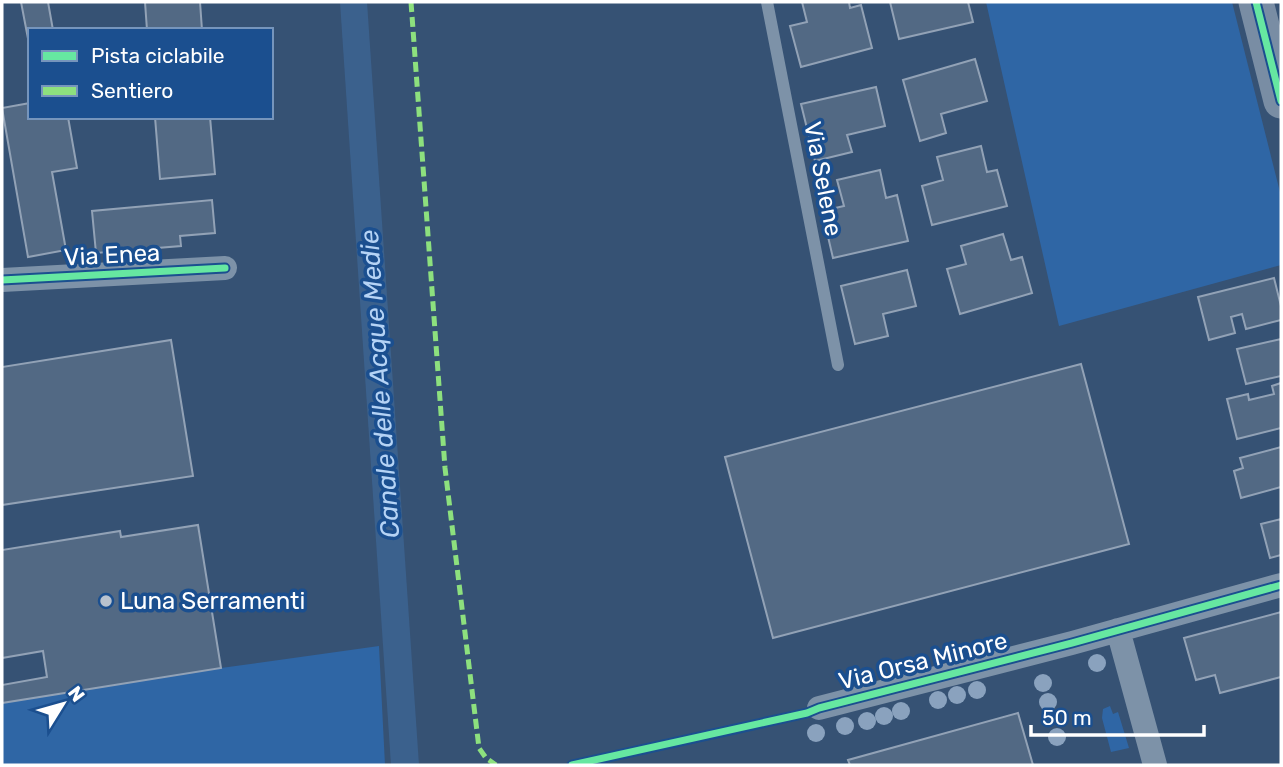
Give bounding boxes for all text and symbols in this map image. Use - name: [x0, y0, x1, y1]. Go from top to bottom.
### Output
- legend: [28, 28, 273, 119]
- text: Pista ciclabile: [91, 43, 225, 68]
- text: Sentiero: [91, 78, 173, 103]
- street label: Via Selene: [798, 119, 848, 239]
- water label: Canale delle Acque Medie: [354, 228, 406, 539]
- street label: Via Enea: [63, 238, 161, 272]
- place label: Luna Serramenti: [120, 587, 305, 615]
- marker: Luna Serramenti: [98, 593, 114, 609]
- street label: Via Orsa Minore: [836, 627, 1010, 695]
- north arrow: [28, 669, 98, 739]
- text: N: [63, 682, 89, 706]
- scale bar: [1031, 694, 1204, 738]
- text: 50 m: [1042, 705, 1092, 730]

